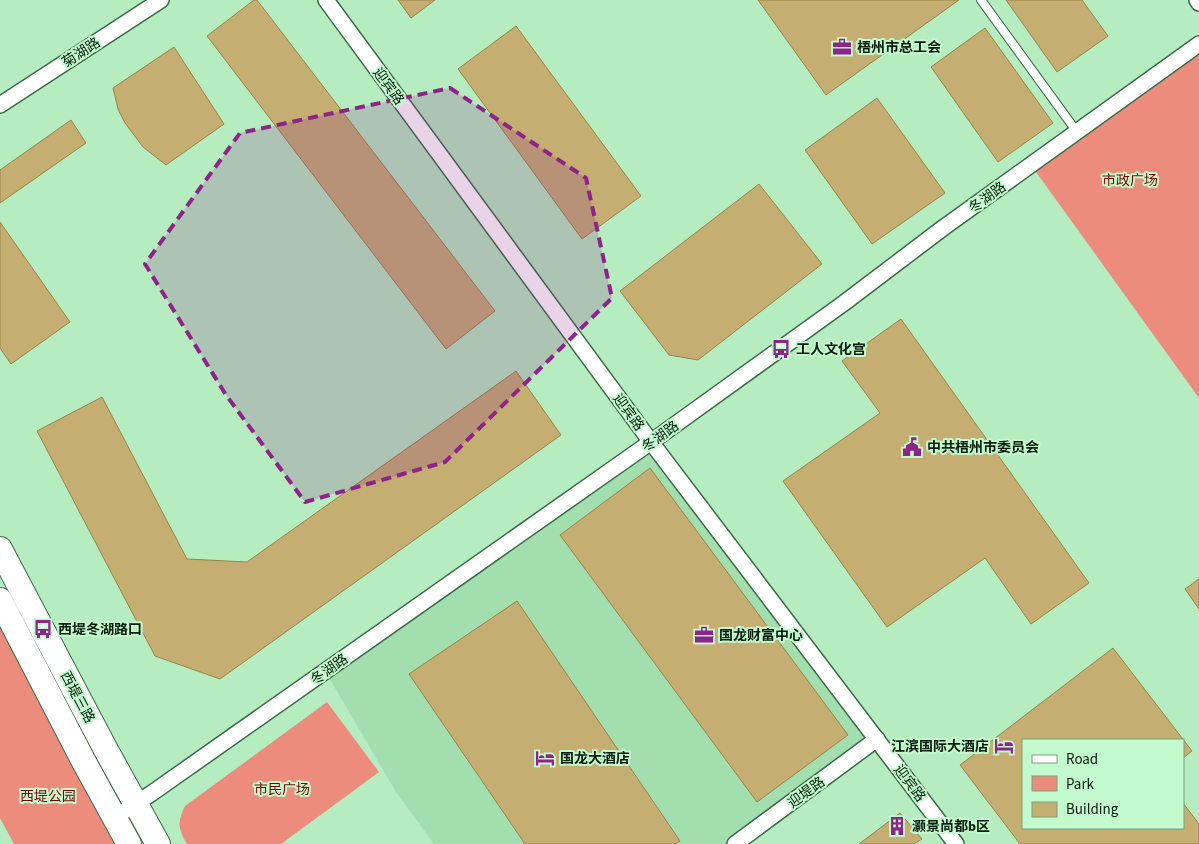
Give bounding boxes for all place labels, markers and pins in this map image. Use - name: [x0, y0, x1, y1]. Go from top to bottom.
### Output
- office icon: 梧州市总工会: [831, 36, 853, 58]
- place label: 梧州市总工会: [857, 38, 941, 58]
- bus stop icon: 工人文化宫: [770, 338, 792, 360]
- place label: 工人文化宫: [796, 340, 866, 360]
- public building icon: 中共梧州市委员会: [901, 436, 923, 458]
- place label: 中共梧州市委员会: [927, 438, 1039, 458]
- bus stop icon: 西堤冬湖路口: [32, 618, 54, 640]
- place label: 西堤冬湖路口: [58, 620, 142, 640]
- office icon: 国龙财富中心: [693, 624, 715, 646]
- place label: 国龙财富中心: [719, 626, 803, 646]
- hotel icon: 江滨国际大酒店: [993, 735, 1015, 757]
- place label: 江滨国际大酒店: [891, 737, 989, 757]
- hotel icon: 国龙大酒店: [534, 747, 556, 769]
- place label: 国龙大酒店: [560, 749, 630, 769]
- building icon: 灏景尚都b区: [886, 815, 908, 837]
- place label: 灏景尚都b区: [912, 817, 990, 837]

